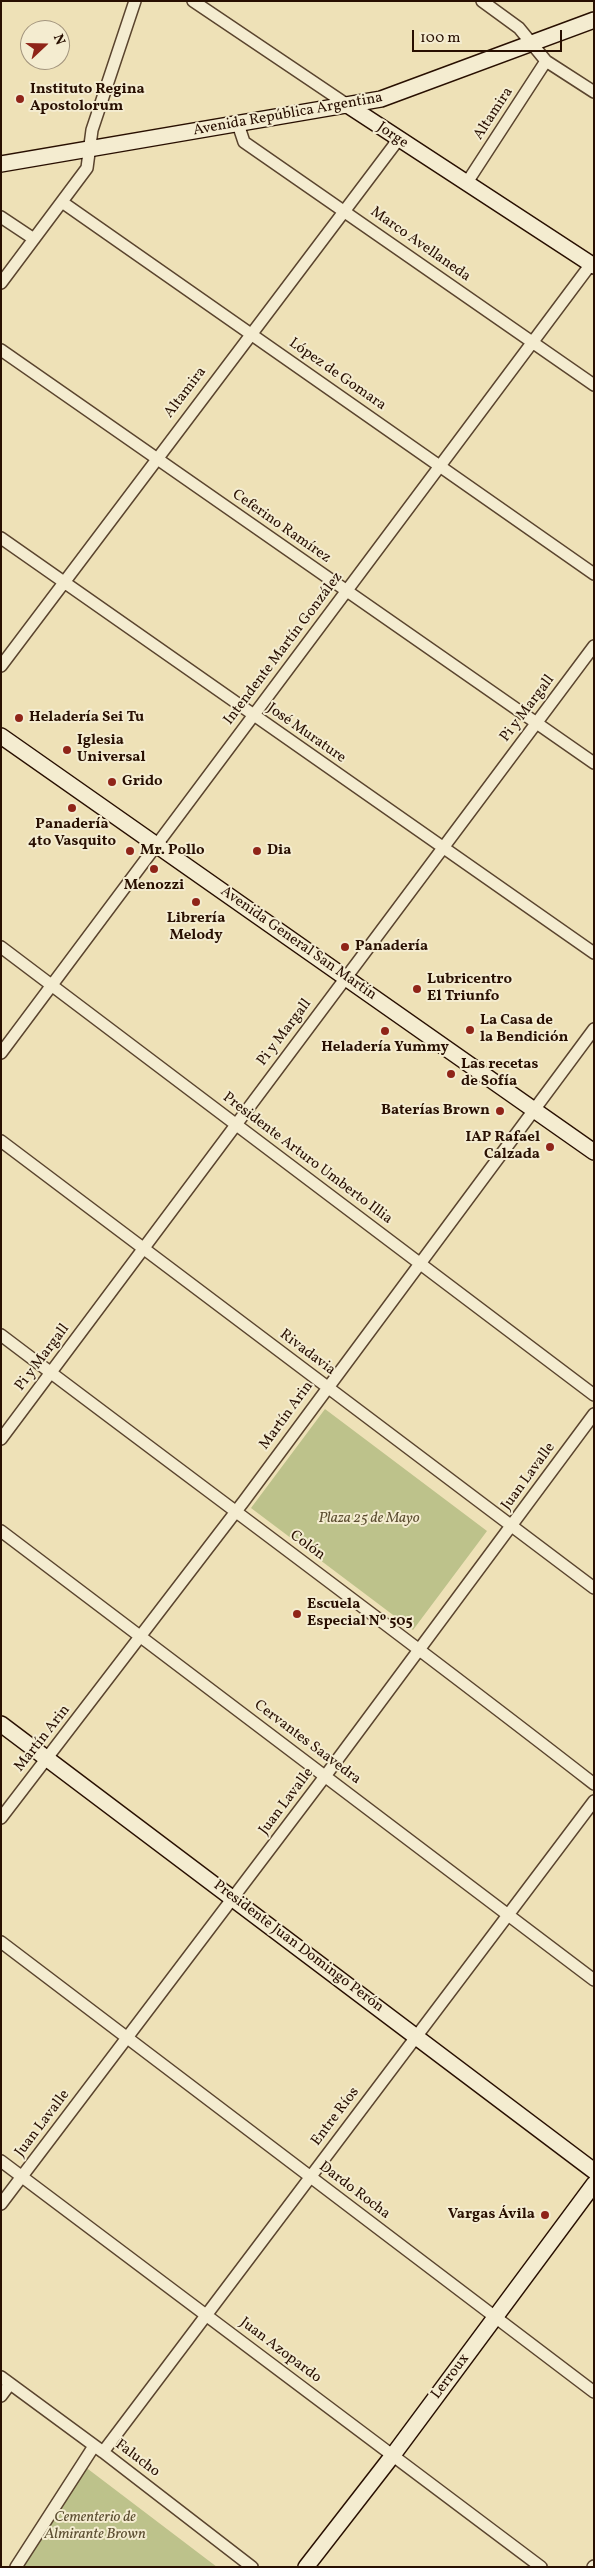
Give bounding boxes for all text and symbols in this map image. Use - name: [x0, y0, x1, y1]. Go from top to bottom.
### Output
- north arrow: [20, 20, 70, 70]
- scale bar: [415, 20, 565, 52]
- text: 100 m: [420, 28, 460, 49]
- text: N: [48, 32, 69, 48]
- place label: Instituto Regina Apostolorum: [30, 81, 145, 116]
- street label: Altamira: [470, 84, 518, 144]
- street label: Avenida República Argentina: [192, 89, 384, 141]
- marker: Instituto Regina Apostolorum: [14, 93, 26, 105]
- street label: Jorge: [373, 119, 411, 153]
- street label: Marco Avellaneda: [366, 204, 474, 286]
- street label: López de Gomara: [285, 335, 389, 415]
- street label: Altamira: [161, 364, 211, 422]
- street label: Ceferino Ramírez: [228, 486, 334, 568]
- street label: Intendente Martín González: [221, 569, 347, 729]
- street label: Pi y Margall: [497, 672, 559, 746]
- street label: José Murature: [263, 700, 349, 768]
- place label: Heladería Sei Tu: [29, 709, 144, 727]
- marker: Heladería Sei Tu: [13, 712, 25, 724]
- place label: Iglesia Universal: [77, 732, 146, 767]
- marker: Iglesia Universal: [61, 744, 73, 756]
- place label: Grido: [122, 773, 163, 791]
- marker: Grido: [106, 776, 118, 788]
- marker: Panadería 4to Vasquito: [66, 802, 78, 814]
- place label: Panadería 4to Vasquito: [28, 816, 116, 851]
- place label: Mr. Pollo: [140, 842, 205, 860]
- place label: Dia: [267, 842, 292, 860]
- marker: Mr. Pollo: [124, 845, 136, 857]
- marker: Dia: [251, 845, 263, 857]
- marker: Menozzi: [148, 863, 160, 875]
- place label: Menozzi: [124, 877, 184, 895]
- street label: Avenida General San Martín: [216, 883, 380, 1005]
- marker: Librería Melody: [190, 896, 202, 908]
- place label: Librería Melody: [167, 910, 225, 945]
- place label: Panadería: [355, 938, 428, 956]
- marker: Panadería: [339, 941, 351, 953]
- place label: Lubricentro El Triunfo: [427, 971, 512, 1006]
- marker: Lubricentro El Triunfo: [411, 983, 423, 995]
- street label: Pi y Margall: [254, 996, 316, 1070]
- place label: La Casa de la Bendición: [480, 1012, 568, 1047]
- marker: La Casa de la Bendición: [464, 1024, 476, 1036]
- marker: Heladería Yummy: [379, 1025, 391, 1037]
- place label: Heladería Yummy: [321, 1039, 449, 1057]
- place label: Las recetas de Sofía: [461, 1056, 538, 1091]
- marker: Las recetas de Sofía: [445, 1068, 457, 1080]
- street label: Presidente Arturo Umberto Illia: [219, 1089, 395, 1229]
- place label: Baterías Brown: [381, 1102, 490, 1120]
- marker: Baterías Brown: [494, 1105, 506, 1117]
- place label: IAP Rafael Calzada: [465, 1129, 540, 1164]
- marker: IAP Rafael Calzada: [544, 1141, 556, 1153]
- street label: Pi y Margall: [12, 1321, 74, 1395]
- street label: Rivadavia: [275, 1326, 339, 1380]
- street label: Martín Arin: [256, 1378, 318, 1454]
- street label: Juan Lavalle: [498, 1439, 560, 1515]
- park label: Plaza 25 de Mayo: [319, 1510, 419, 1528]
- street label: Colón: [286, 1527, 328, 1565]
- place label: Escuela Especial Nº 505: [307, 1596, 413, 1631]
- marker: Escuela Especial Nº 505: [291, 1608, 303, 1620]
- street label: Cervantes Saavedra: [250, 1697, 364, 1789]
- street label: Martín Arin: [11, 1702, 75, 1776]
- street label: Juan Lavalle: [256, 1765, 318, 1839]
- street label: Presidente Juan Domingo Perón: [209, 1877, 387, 2017]
- street label: Entre Ríos: [308, 2084, 364, 2150]
- street label: Juan Lavalle: [12, 2087, 74, 2161]
- street label: Dardo Rocha: [315, 2158, 393, 2224]
- place label: Vargas Ávila: [448, 2206, 535, 2224]
- marker: Vargas Ávila: [539, 2209, 551, 2221]
- street label: Juan Azopardo: [236, 2314, 324, 2388]
- street label: Lerroux: [428, 2351, 474, 2403]
- street label: Falucho: [111, 2436, 163, 2482]
- park label: Cementerio de Almirante Brown: [44, 2509, 146, 2544]

